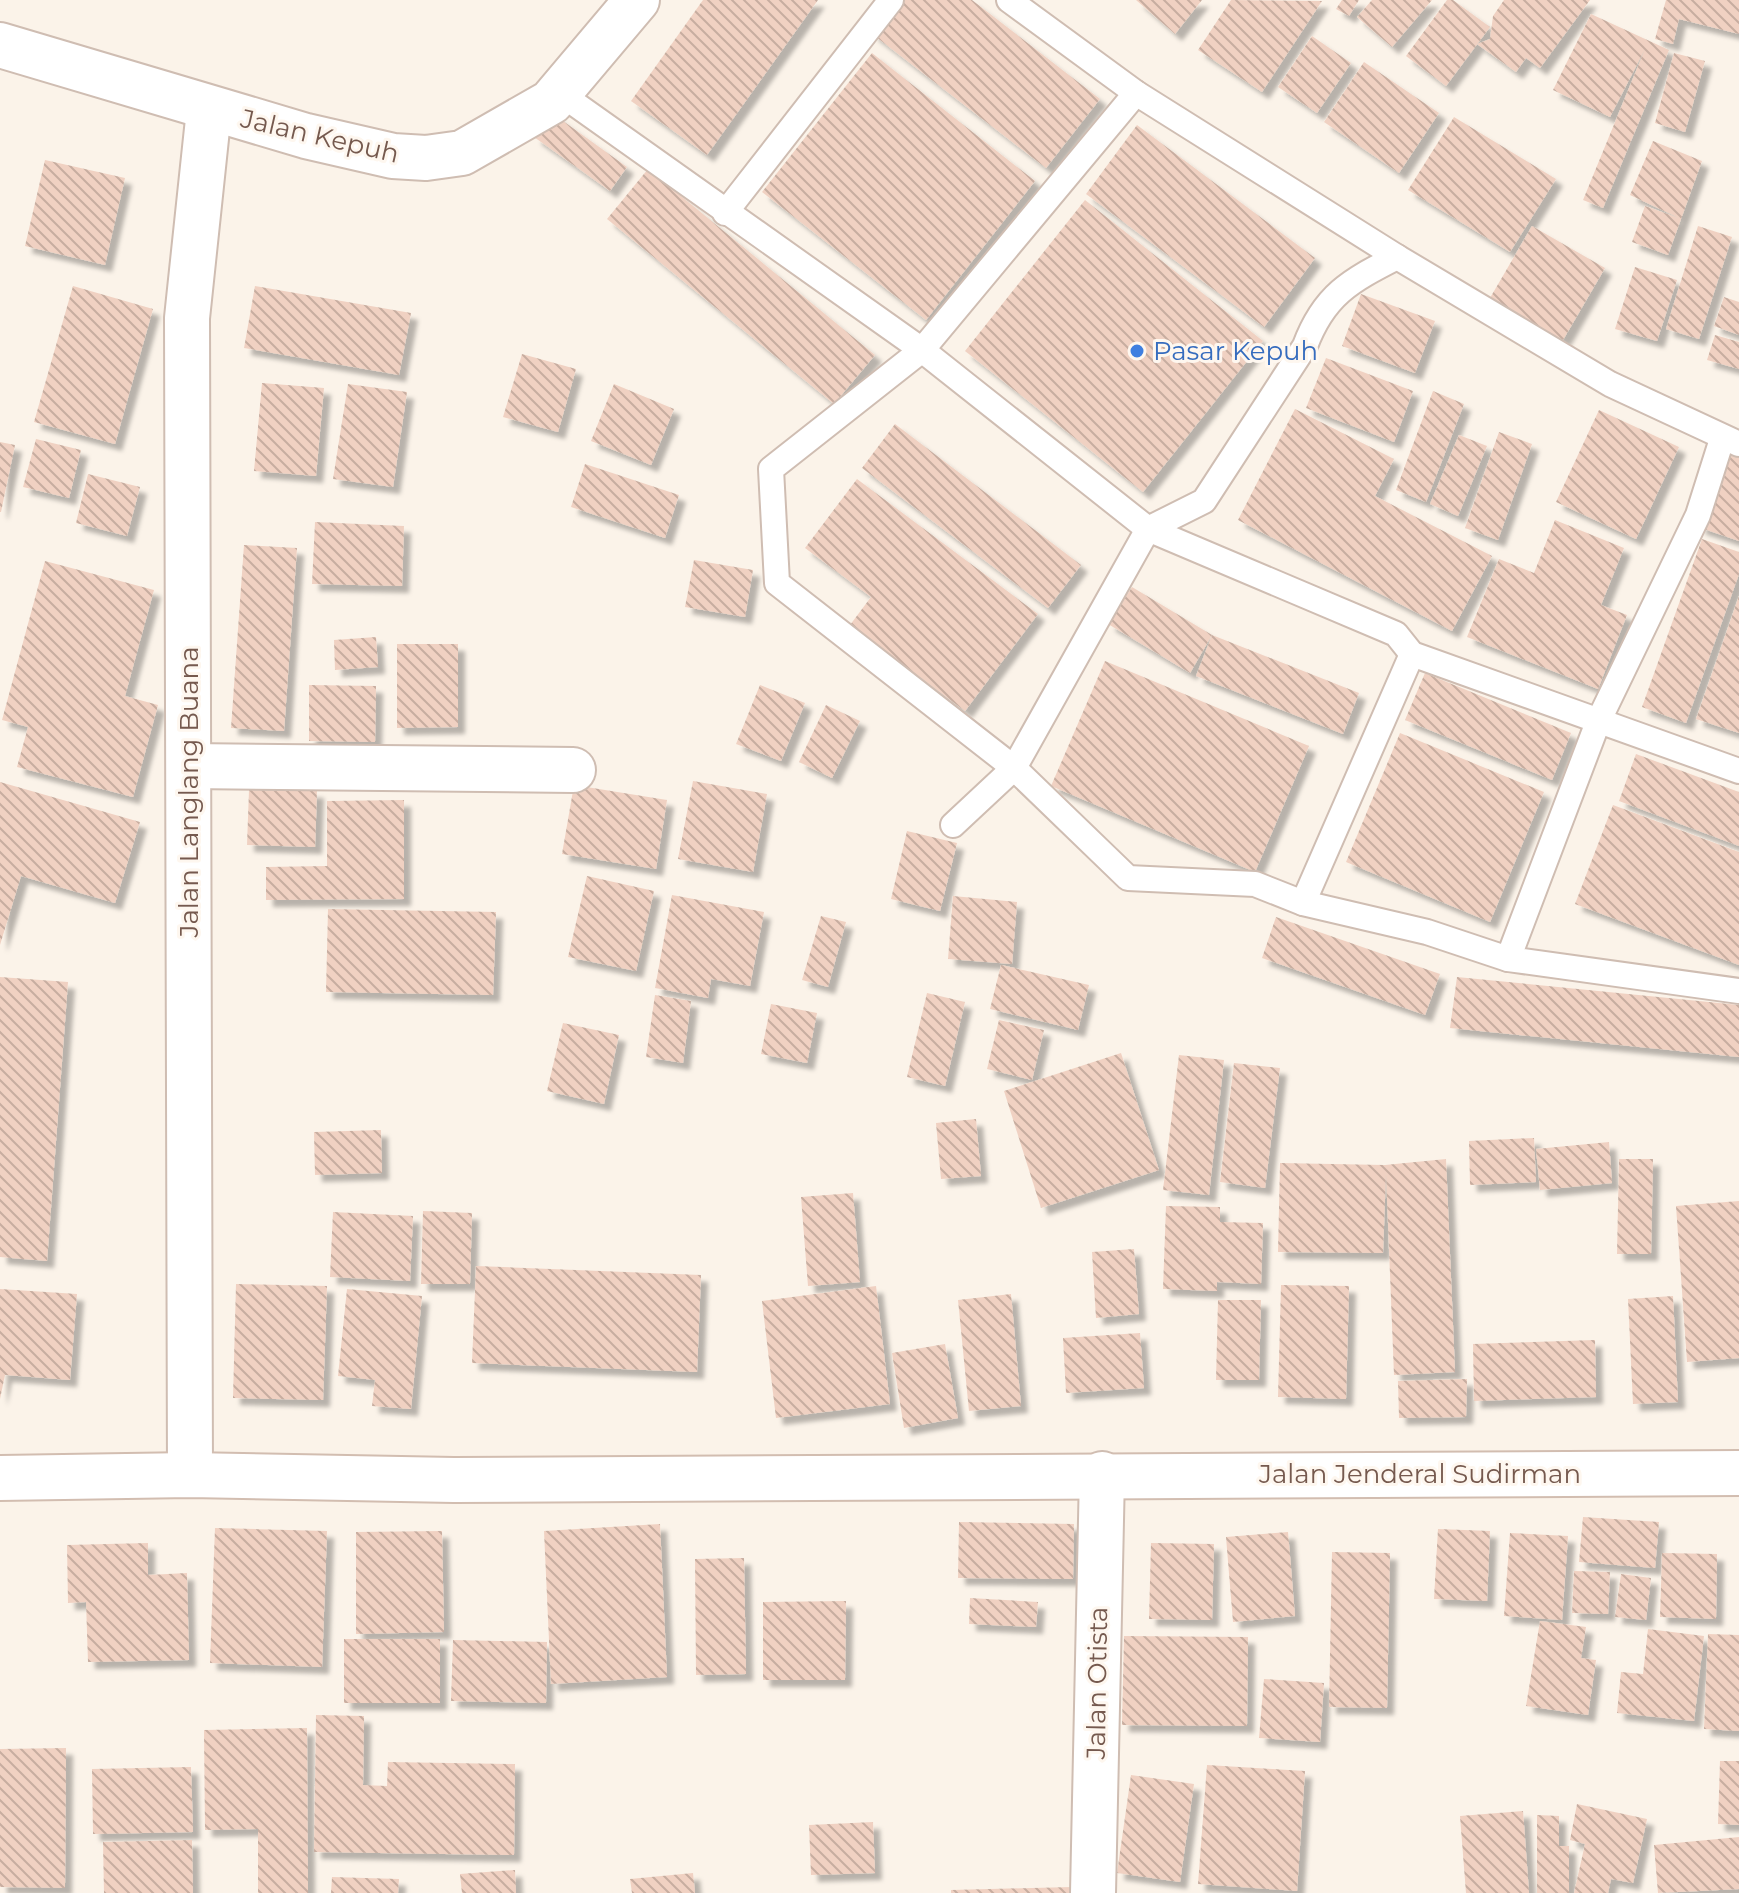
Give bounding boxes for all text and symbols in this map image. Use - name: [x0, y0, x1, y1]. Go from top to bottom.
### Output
- street label: Jalan Kepuh: [237, 102, 402, 170]
- place label: Pasar Kepuh: [1153, 335, 1318, 367]
- marker: Pasar Kepuh: [1128, 342, 1146, 360]
- street label: Jalan Langlang Buana: [173, 647, 205, 939]
- street label: Jalan Jenderal Sudirman: [1258, 1458, 1581, 1490]
- street label: Jalan Otista: [1080, 1606, 1114, 1761]

